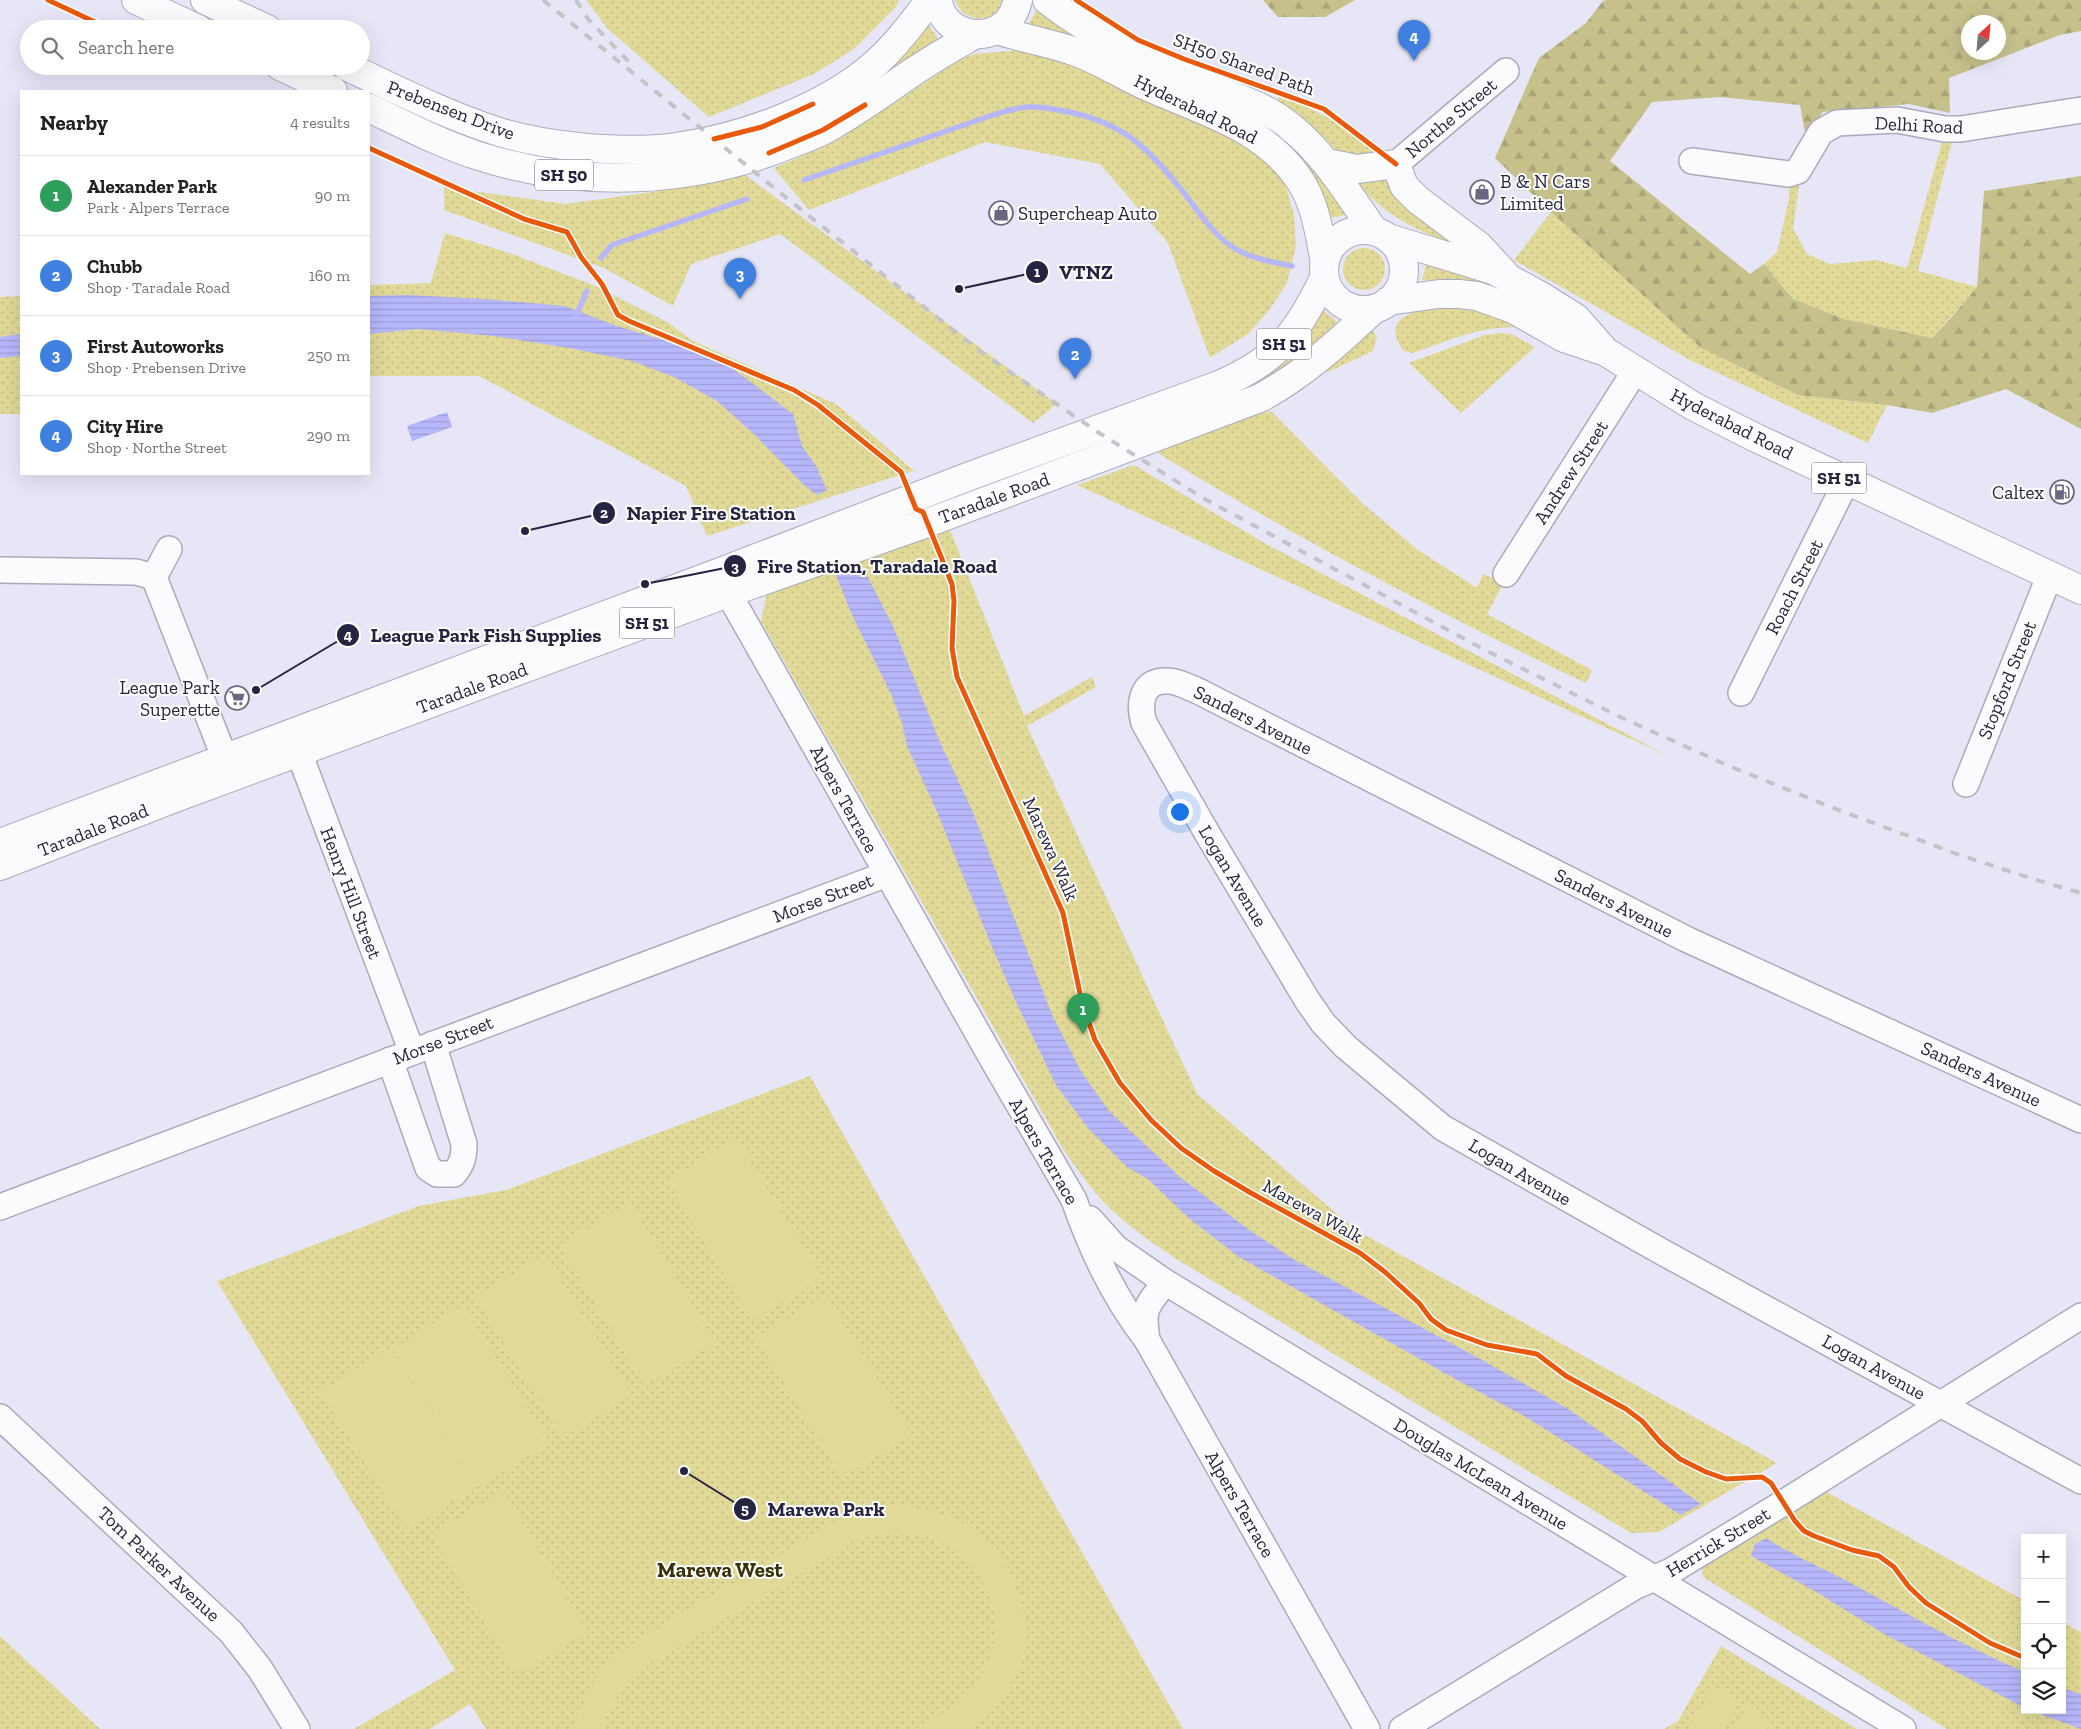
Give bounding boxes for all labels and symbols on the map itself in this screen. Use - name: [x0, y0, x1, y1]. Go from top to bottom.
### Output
- north arrow: [1961, 15, 2006, 60]
- pin: 4: [1398, 20, 1430, 61]
- street label: SH50 Shared Path: [1170, 28, 1318, 100]
- street label: Hyderabad Road: [1130, 69, 1262, 149]
- street label: Northe Street: [1401, 73, 1501, 163]
- street label: Prebensen Drive: [384, 75, 518, 145]
- street label: Delhi Road: [1874, 111, 1964, 139]
- road number: SH 50: [535, 160, 593, 190]
- place label: B & N Cars Limited: [1500, 170, 1590, 215]
- shop icon: B & N Cars Limited: [1469, 179, 1495, 205]
- shop icon: Supercheap Auto: [988, 200, 1014, 226]
- place label: Supercheap Auto: [1018, 202, 1158, 225]
- callout: VTNZ: [1024, 254, 1123, 289]
- pin: 3: [724, 258, 756, 299]
- text: VTNZ: [1059, 260, 1113, 284]
- text: 1: [1034, 263, 1040, 281]
- road number: SH 51: [1256, 328, 1312, 359]
- pin: 2: [1059, 338, 1091, 379]
- street label: Hyderabad Road: [1667, 383, 1798, 465]
- street label: Andrew Street: [1529, 416, 1613, 528]
- road number: SH 51: [1812, 462, 1866, 493]
- street label: Taradale Road: [935, 467, 1053, 529]
- fuel station icon: Caltex: [2049, 479, 2075, 505]
- place label: Caltex: [1992, 481, 2044, 504]
- callout: Napier Fire Station: [592, 495, 806, 530]
- text: Napier Fire Station: [626, 501, 796, 525]
- text: 2: [600, 504, 608, 522]
- street label: Roach Street: [1760, 535, 1828, 639]
- callout: Fire Station, Taradale Road: [722, 549, 1007, 584]
- text: Fire Station, Taradale Road: [757, 554, 998, 578]
- text: 3: [731, 558, 739, 576]
- road number: SH 51: [620, 608, 674, 638]
- street label: Stopford Street: [1973, 617, 2041, 743]
- callout: League Park Fish Supplies: [336, 618, 612, 653]
- text: League Park Fish Supplies: [371, 623, 601, 647]
- text: 4: [344, 626, 353, 644]
- street label: Taradale Road: [413, 657, 531, 719]
- place label: League Park Superette: [120, 676, 220, 721]
- street label: Sanders Avenue: [1190, 680, 1316, 760]
- supermarket icon: League Park Superette: [224, 685, 250, 711]
- street label: Alpers Terrace: [805, 741, 883, 857]
- street label: Marewa Walk: [1018, 794, 1084, 904]
- street label: Taradale Road: [35, 798, 152, 862]
- your location: [1167, 799, 1193, 825]
- street label: Logan Avenue: [1194, 821, 1272, 931]
- street label: Henry Hill Street: [315, 824, 387, 962]
- street label: Sanders Avenue: [1551, 863, 1677, 943]
- street label: Morse Street: [770, 868, 876, 928]
- pin: 1: [1067, 993, 1099, 1034]
- street label: Morse Street: [390, 1010, 496, 1070]
- street label: Sanders Avenue: [1917, 1036, 2045, 1112]
- street label: Alpers Terrace: [1004, 1094, 1084, 1208]
- street label: Logan Avenue: [1465, 1133, 1575, 1211]
- street label: Marewa Walk: [1259, 1174, 1367, 1248]
- street label: Logan Avenue: [1818, 1329, 1930, 1405]
- street label: Douglas McLean Avenue: [1390, 1413, 1572, 1535]
- street label: Alpers Terrace: [1200, 1447, 1280, 1561]
- callout: Marewa Park: [732, 1491, 894, 1526]
- text: Marewa Park: [768, 1497, 884, 1521]
- text: 5: [741, 1500, 749, 1518]
- street label: Tom Parker Avenue: [93, 1501, 225, 1627]
- street label: Herrick Street: [1662, 1502, 1774, 1582]
- district label: Marewa West: [657, 1557, 784, 1582]

